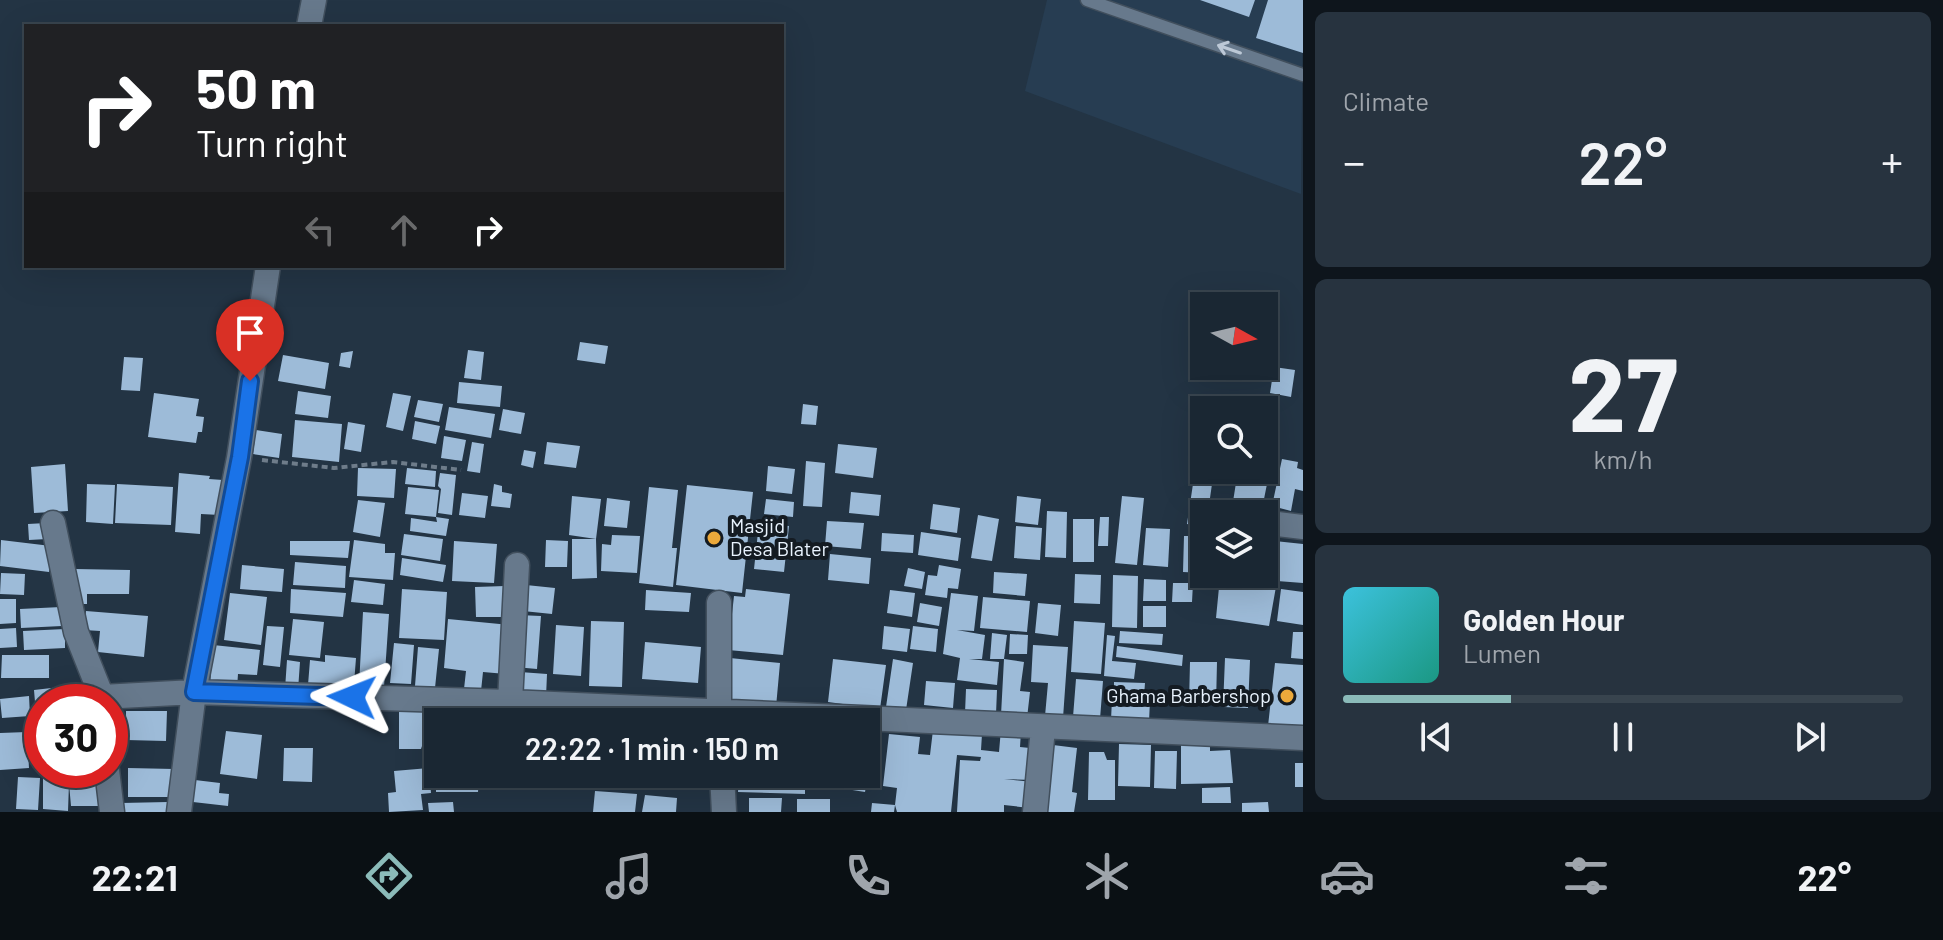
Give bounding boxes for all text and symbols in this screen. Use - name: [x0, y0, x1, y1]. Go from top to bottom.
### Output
- one-way arrow: [1217, 41, 1242, 56]
- text: 50 m: [196, 53, 316, 120]
- icon: right: [64, 56, 168, 160]
- text: Climate: [1343, 85, 1429, 116]
- text: Turn right: [196, 121, 348, 164]
- text: 22°: [1579, 125, 1667, 197]
- text: −: [1343, 134, 1365, 187]
- text: +: [1881, 134, 1903, 187]
- icon: left: [298, 208, 342, 252]
- icon: ahead: [382, 208, 426, 252]
- icon: right: [466, 208, 510, 252]
- north arrow: [1190, 292, 1278, 380]
- map controls: [1190, 292, 1278, 588]
- pin: [216, 299, 284, 381]
- icon: arrive: [228, 311, 272, 355]
- text: 27: [1568, 328, 1678, 453]
- button: search: [1190, 396, 1278, 484]
- text: km/h: [1594, 443, 1652, 474]
- button: layers: [1190, 500, 1278, 588]
- place label: Masjid Desa Blater: [730, 513, 829, 560]
- marker: Masjid Desa Blater: [705, 529, 723, 547]
- text: Golden Hour: [1463, 601, 1625, 637]
- text: Lumen: [1463, 637, 1541, 668]
- position arrow: [310, 655, 394, 739]
- place label: Ghama Barbershop: [1106, 683, 1271, 707]
- speed limit sign: 30: [24, 684, 128, 788]
- marker: Ghama Barbershop: [1278, 687, 1296, 705]
- icon: previous: [1414, 715, 1458, 759]
- icon: pause: [1601, 715, 1645, 759]
- icon: next: [1788, 715, 1832, 759]
- text: 22:22 · 1 min · 150 m: [525, 730, 779, 766]
- icon: directions: [361, 848, 417, 904]
- icon: music: [601, 848, 657, 904]
- icon: phone: [840, 848, 896, 904]
- icon: climate: [1079, 848, 1135, 904]
- icon: car: [1319, 848, 1375, 904]
- icon: filters: [1558, 848, 1614, 904]
- text: 22:21: [92, 855, 178, 898]
- text: 22°: [1797, 855, 1851, 898]

